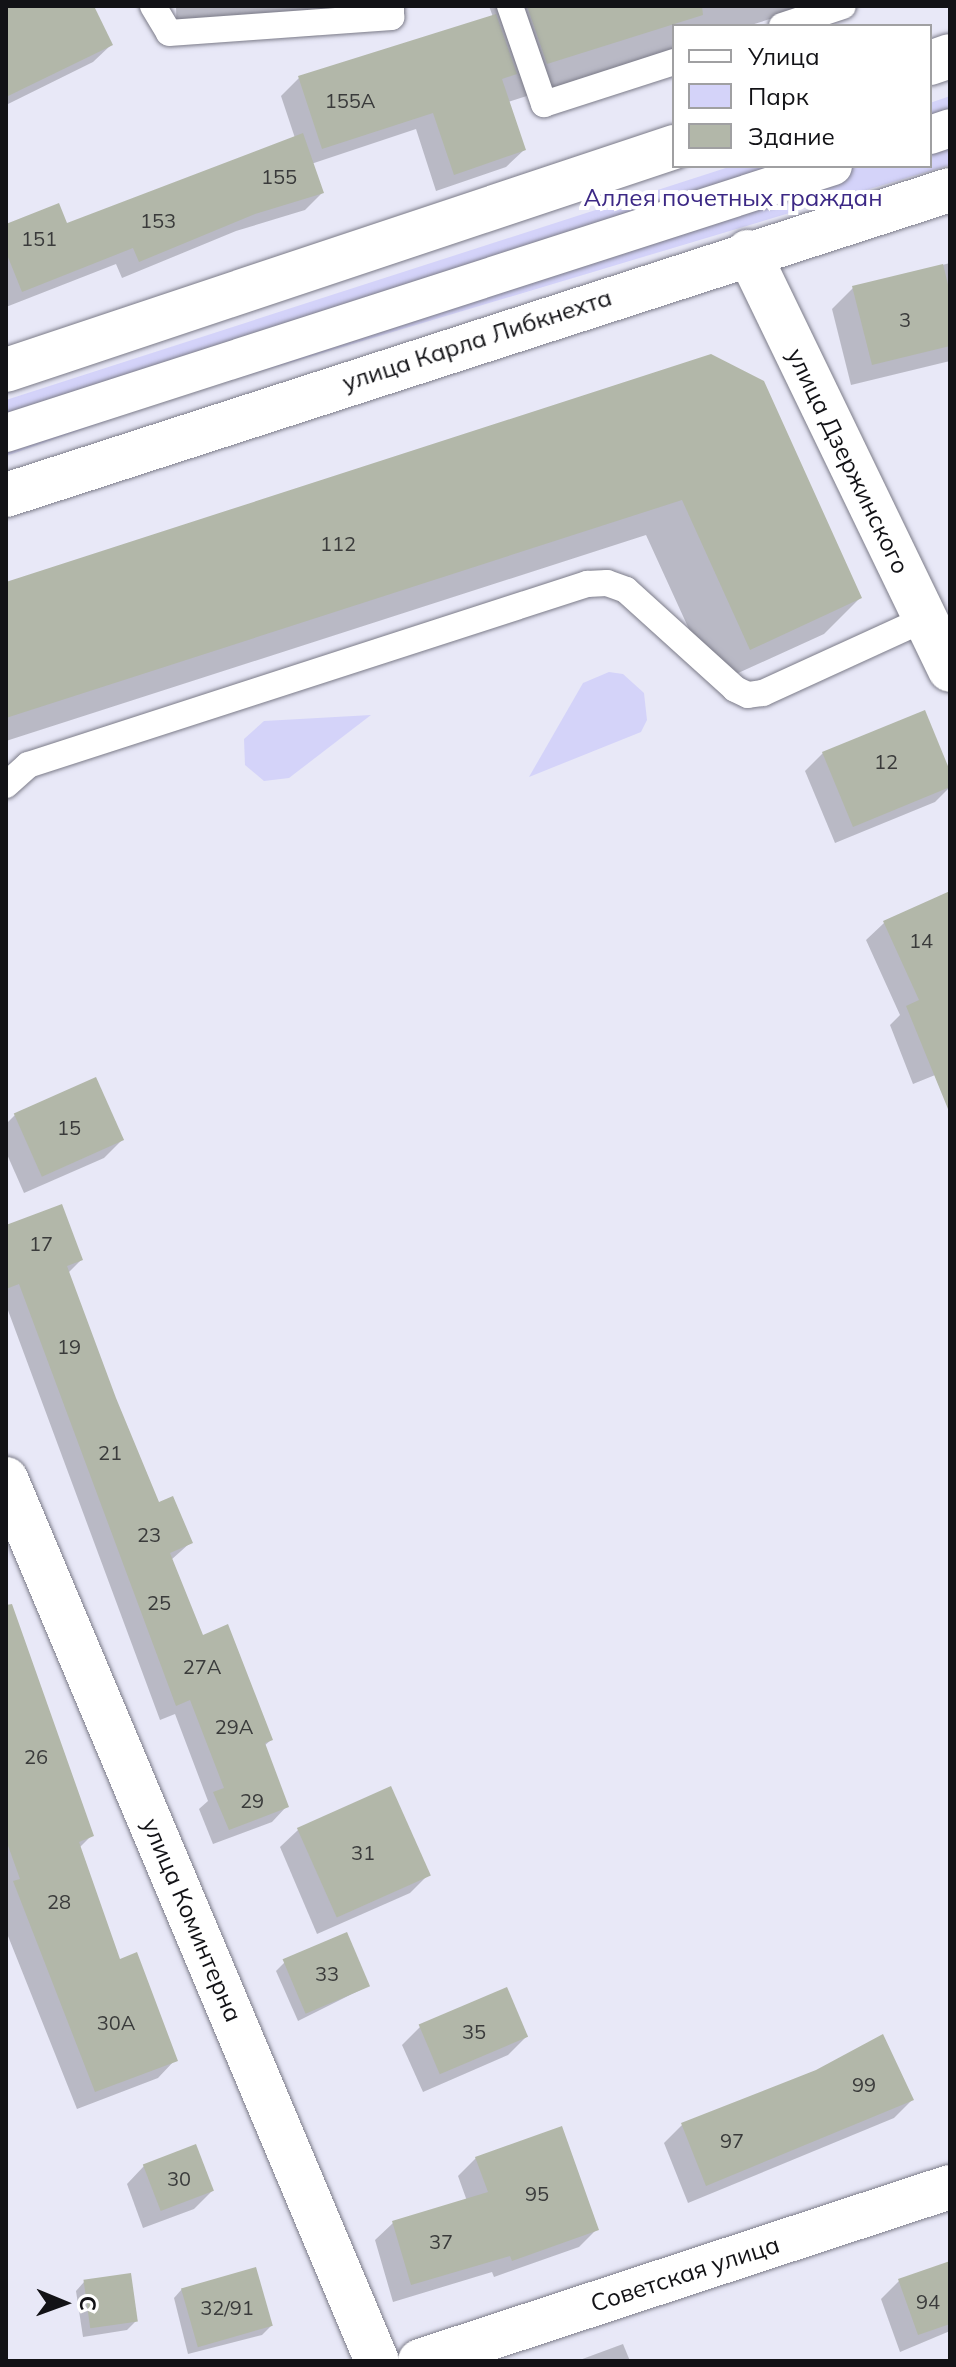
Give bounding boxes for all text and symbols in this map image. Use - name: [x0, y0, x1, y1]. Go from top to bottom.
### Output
- legend: [672, 24, 932, 168]
- text: Улица: [748, 41, 820, 71]
- text: Парк: [748, 81, 809, 111]
- house number: 155А: [325, 88, 375, 112]
- text: Здание: [748, 121, 835, 151]
- house number: 155: [261, 164, 297, 188]
- park label: Аллея почетных граждан: [584, 184, 882, 212]
- house number: 153: [140, 208, 176, 232]
- house number: 151: [21, 226, 57, 250]
- street label: улица Карла Либкнехта: [339, 283, 615, 397]
- house number: 3: [899, 307, 911, 331]
- street label: улица Дзержинского: [781, 344, 915, 578]
- house number: 112: [320, 531, 356, 555]
- house number: 12: [874, 749, 898, 773]
- house number: 14: [909, 928, 933, 952]
- house number: 15: [57, 1115, 81, 1139]
- house number: 17: [29, 1231, 53, 1255]
- house number: 19: [57, 1334, 81, 1358]
- house number: 21: [98, 1440, 122, 1464]
- house number: 23: [137, 1522, 161, 1546]
- house number: 25: [147, 1590, 171, 1614]
- house number: 27А: [183, 1654, 221, 1678]
- house number: 29А: [215, 1714, 253, 1738]
- house number: 26: [24, 1744, 48, 1768]
- house number: 29: [240, 1788, 264, 1812]
- street label: улица Коминтерна: [136, 1814, 248, 2026]
- house number: 31: [351, 1840, 375, 1864]
- house number: 28: [47, 1889, 71, 1913]
- house number: 33: [315, 1961, 339, 1985]
- house number: 30А: [97, 2010, 135, 2034]
- house number: 35: [462, 2019, 486, 2043]
- house number: 99: [852, 2072, 876, 2096]
- house number: 97: [720, 2128, 744, 2152]
- house number: 30: [167, 2166, 191, 2190]
- house number: 95: [525, 2181, 549, 2205]
- house number: 37: [429, 2229, 453, 2253]
- street label: Советская улица: [587, 2230, 783, 2318]
- north arrow: [24, 2263, 104, 2343]
- house number: 94: [916, 2289, 940, 2313]
- house number: 32/91: [200, 2295, 254, 2319]
- text: С: [74, 2296, 102, 2311]

